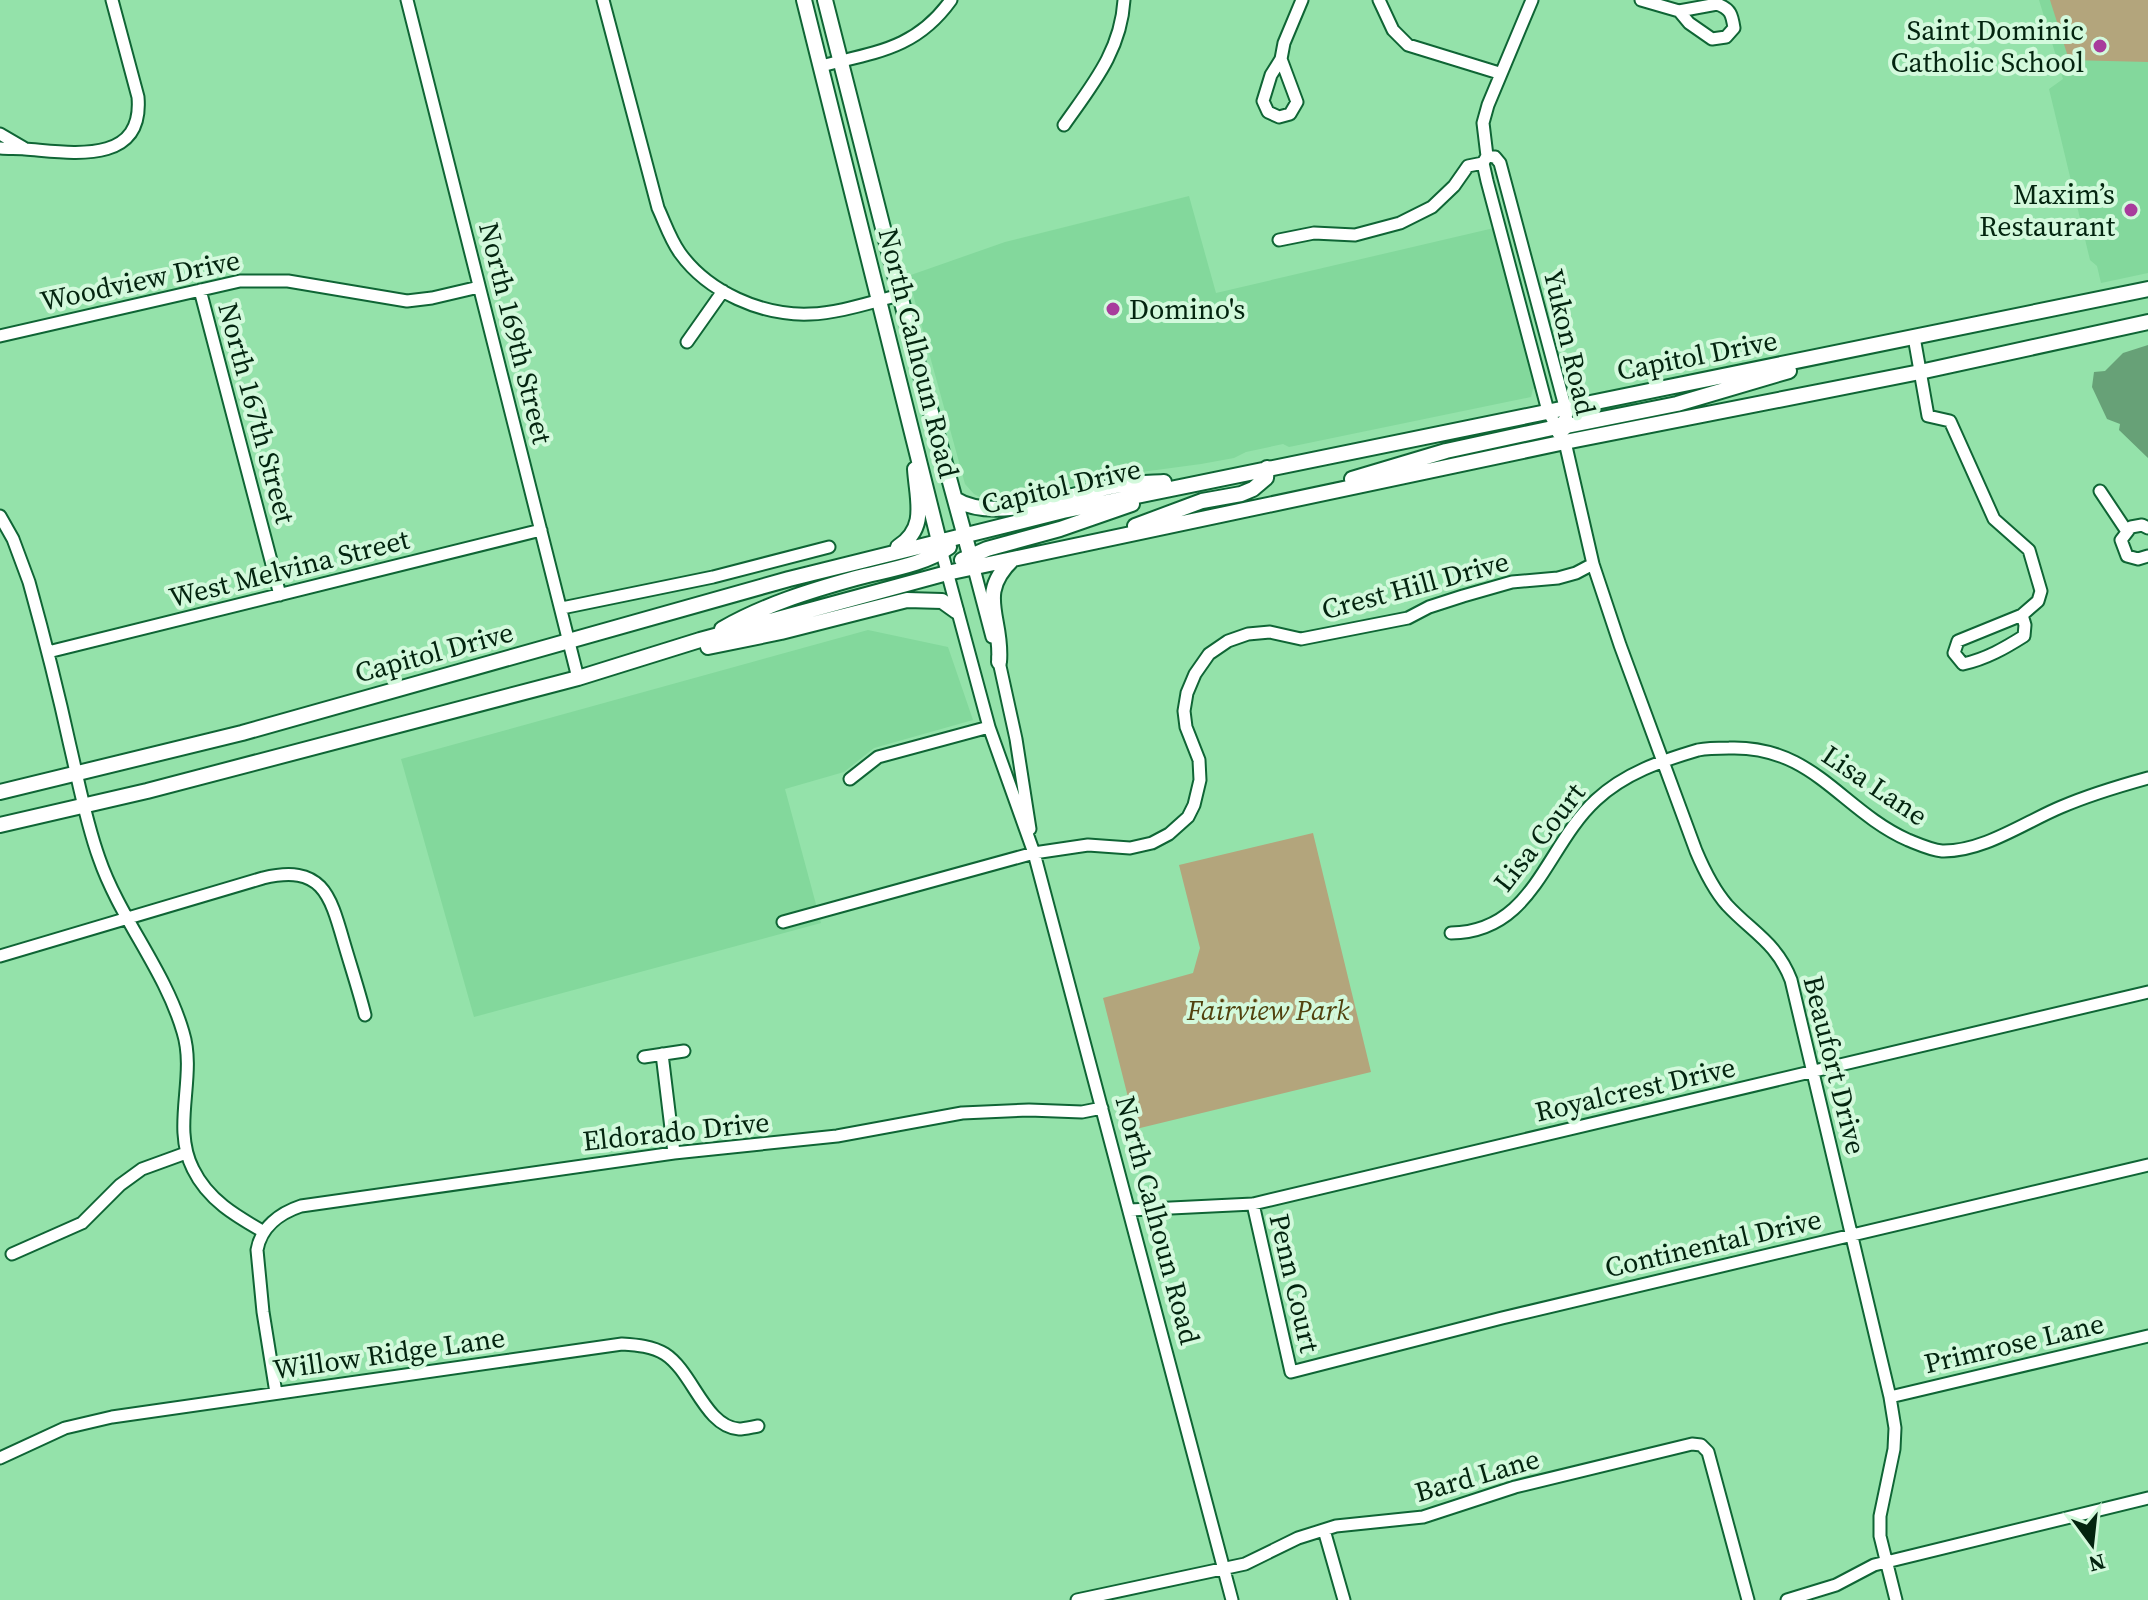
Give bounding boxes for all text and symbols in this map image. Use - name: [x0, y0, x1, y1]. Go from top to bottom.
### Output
- place label: Saint Dominic Catholic School: [1891, 11, 2084, 81]
- marker: Saint Dominic Catholic School: [2091, 37, 2109, 55]
- place label: Maxim’s Restaurant: [1979, 175, 2116, 245]
- marker: Maxim’s Restaurant: [2122, 201, 2140, 219]
- street label: North 169th Street: [470, 218, 562, 449]
- street label: North Calhoun Road: [870, 224, 968, 482]
- street label: Woodview Drive: [37, 240, 243, 320]
- street label: Yukon Road: [1535, 265, 1605, 419]
- place label: Domino's: [1129, 290, 1245, 328]
- street label: North 167th Street: [209, 298, 305, 529]
- marker: Domino's: [1104, 300, 1122, 318]
- street label: Capitol Drive: [1614, 321, 1780, 389]
- street label: Capitol Drive: [978, 449, 1144, 523]
- street label: West Melvina Street: [165, 520, 414, 616]
- street label: Crest Hill Drive: [1317, 542, 1513, 628]
- street label: Capitol Drive: [351, 613, 517, 691]
- street label: Lisa Lane: [1815, 736, 1935, 834]
- street label: Lisa Court: [1484, 774, 1594, 899]
- street label: Beaufort Drive: [1794, 972, 1876, 1158]
- park label: Fairview Park: [1186, 991, 1350, 1029]
- street label: Royalcrest Drive: [1531, 1048, 1739, 1130]
- street label: North Calhoun Road: [1107, 1091, 1209, 1349]
- street label: Eldorado Drive: [581, 1102, 771, 1160]
- street label: Continental Drive: [1601, 1200, 1825, 1286]
- street label: Penn Court: [1261, 1210, 1330, 1357]
- street label: Primrose Lane: [1920, 1304, 2108, 1382]
- street label: Willow Ridge Lane: [271, 1318, 507, 1388]
- street label: Bard Lane: [1410, 1439, 1544, 1511]
- north arrow: [2052, 1504, 2132, 1584]
- text: N: [2086, 1547, 2109, 1580]

